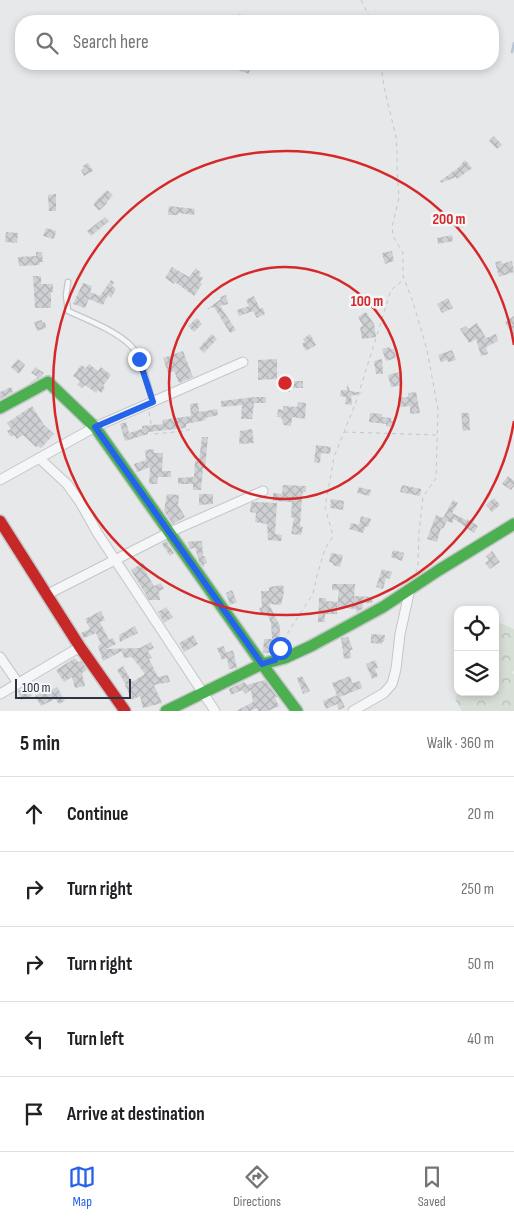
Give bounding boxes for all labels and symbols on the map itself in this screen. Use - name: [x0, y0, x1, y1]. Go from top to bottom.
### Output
- text: 200 m: [432, 210, 466, 229]
- text: 100 m: [351, 292, 383, 311]
- route end: [128, 348, 151, 371]
- centre of rings: [276, 374, 294, 392]
- route start: [269, 637, 292, 660]
- scale bar: [15, 676, 131, 699]

